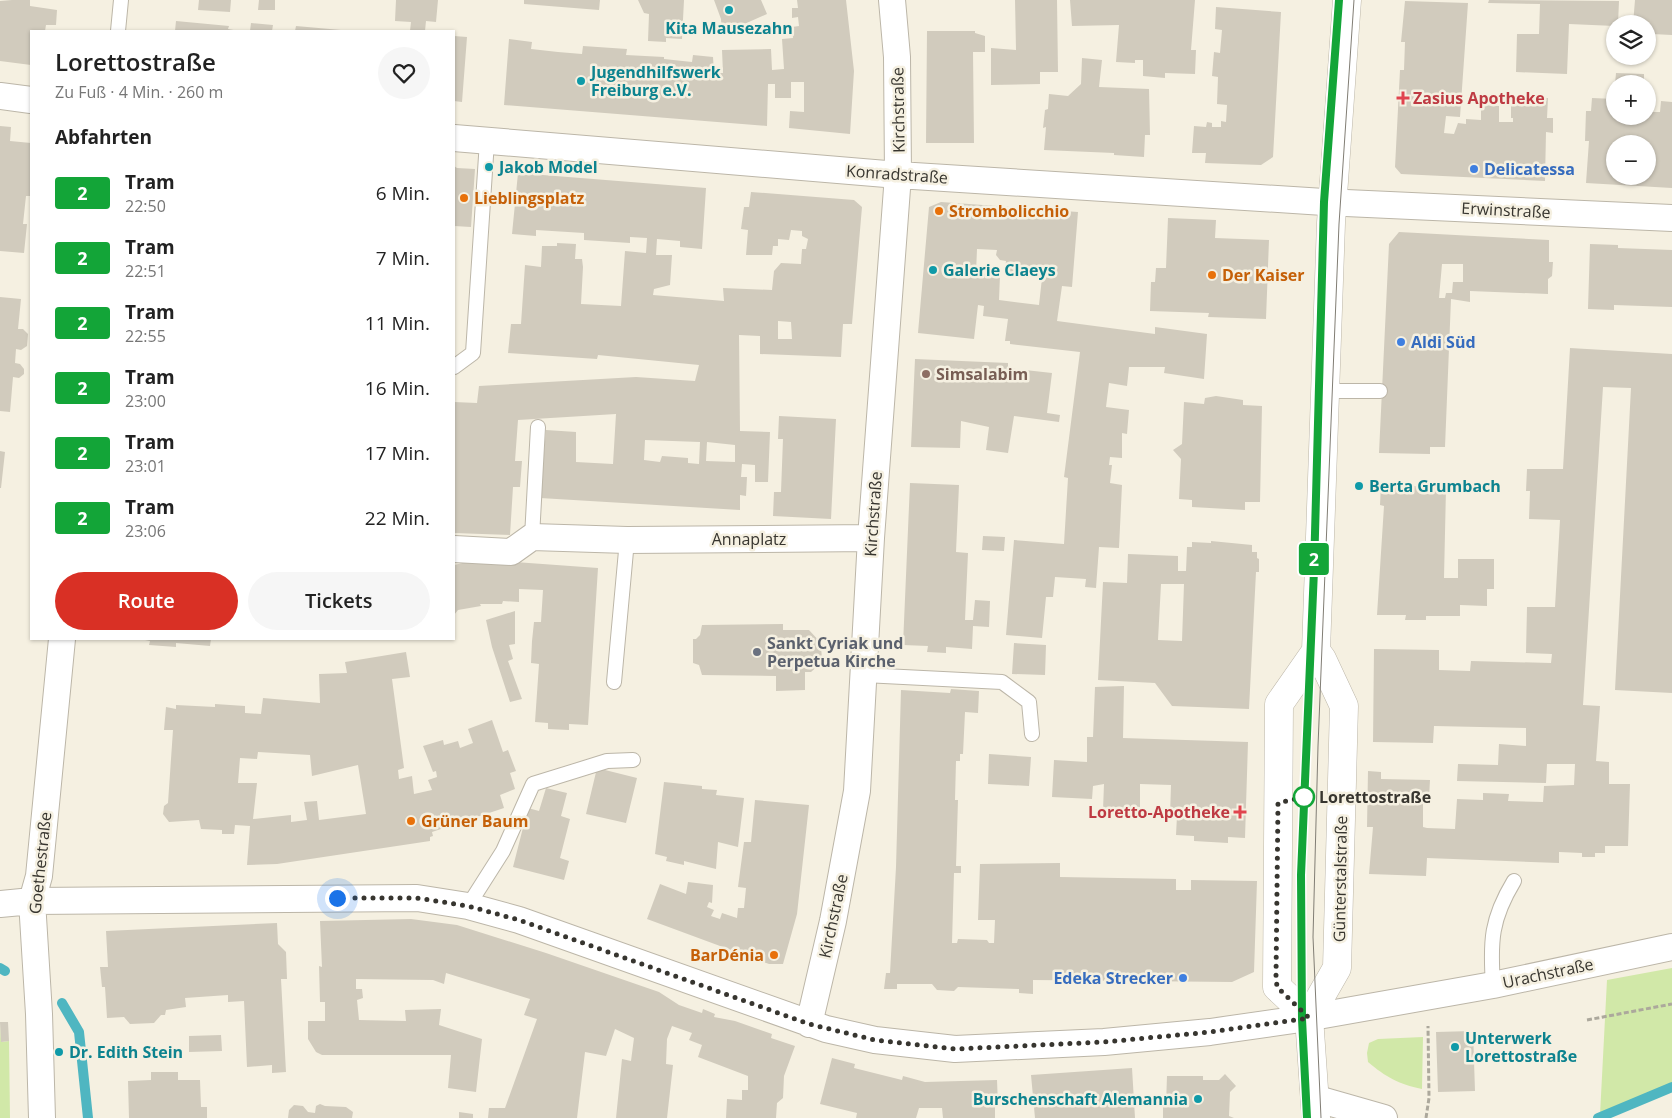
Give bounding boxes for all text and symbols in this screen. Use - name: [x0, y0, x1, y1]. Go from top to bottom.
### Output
- marker: Kita Mausezahn: [723, 4, 735, 16]
- map controls: [1606, 15, 1656, 185]
- button: layers: [1606, 15, 1656, 65]
- place label: Kita Mausezahn: [665, 17, 793, 39]
- text: Lorettostraße: [55, 45, 216, 78]
- button: heart: [378, 47, 430, 99]
- place label: Jugendhilfswerk Freiburg e.V.: [589, 61, 721, 101]
- street label: Kirchstraße: [886, 67, 910, 153]
- marker: Jugendhilfswerk Freiburg e.V.: [575, 75, 587, 87]
- button: +: [1606, 75, 1656, 125]
- text: Zu Fuß · 4 Min. · 260 m: [55, 81, 223, 103]
- place label: Zasius Apotheke: [1413, 87, 1545, 109]
- marker: Zasius Apotheke: [1397, 92, 1409, 104]
- text: Abfahrten: [55, 124, 152, 150]
- button: −: [1606, 135, 1656, 185]
- place label: Jakob Model: [497, 156, 598, 178]
- place label: Delicatessa: [1484, 158, 1575, 180]
- street label: Konradstraße: [845, 159, 949, 189]
- marker: Jakob Model: [483, 161, 495, 173]
- marker: Delicatessa: [1468, 163, 1480, 175]
- text: Tram: [125, 169, 175, 195]
- text: 6 Min.: [376, 180, 430, 206]
- text: 2: [77, 181, 88, 205]
- place label: Lieblingsplatz: [474, 187, 584, 209]
- marker: Lieblingsplatz: [458, 192, 470, 204]
- text: 22:50: [125, 195, 166, 217]
- street label: Erwinstraße: [1461, 197, 1551, 223]
- place label: Strombolicchio: [949, 200, 1069, 222]
- marker: Strombolicchio: [933, 205, 945, 217]
- text: Tram: [125, 234, 175, 260]
- text: 7 Min.: [376, 245, 430, 271]
- text: 2: [77, 246, 88, 270]
- place label: Galerie Claeys: [943, 259, 1056, 281]
- text: 22:51: [125, 260, 166, 282]
- marker: Galerie Claeys: [927, 264, 939, 276]
- place label: Der Kaiser: [1222, 264, 1305, 286]
- marker: Der Kaiser: [1206, 269, 1218, 281]
- text: Tram: [125, 299, 175, 325]
- text: 11 Min.: [365, 310, 430, 336]
- text: 2: [77, 311, 88, 335]
- text: 22:55: [125, 325, 166, 347]
- place label: Aldi Süd: [1411, 331, 1476, 353]
- marker: Aldi Süd: [1395, 336, 1407, 348]
- place label: Simsalabim: [936, 363, 1028, 385]
- text: Tram: [125, 364, 175, 390]
- marker: Simsalabim: [920, 368, 932, 380]
- text: 16 Min.: [365, 375, 430, 401]
- text: 2: [77, 376, 88, 400]
- text: 23:00: [125, 390, 166, 412]
- text: Tram: [125, 429, 175, 455]
- text: 17 Min.: [365, 440, 430, 466]
- text: 2: [77, 441, 88, 465]
- text: 23:01: [125, 455, 166, 477]
- street label: Kirchstraße: [859, 471, 887, 557]
- place label: Berta Grumbach: [1369, 475, 1501, 497]
- marker: Berta Grumbach: [1353, 480, 1365, 492]
- text: Tram: [125, 494, 175, 520]
- text: 22 Min.: [365, 505, 430, 531]
- text: 2: [77, 506, 88, 530]
- text: 23:06: [125, 520, 166, 542]
- street label: Annaplatz: [712, 528, 786, 550]
- line badge: 2: [1298, 543, 1330, 575]
- text: 2: [1309, 547, 1319, 571]
- button: Route: [55, 572, 238, 630]
- button: Tickets: [248, 572, 430, 630]
- place label: Sankt Cyriak und Perpetua Kirche: [767, 632, 903, 672]
- marker: Sankt Cyriak und Perpetua Kirche: [751, 646, 763, 658]
- marker: Lorettostraße: [1293, 786, 1315, 808]
- place label: Lorettostraße: [1319, 786, 1431, 808]
- place label: Loretto-Apotheke: [1088, 801, 1230, 823]
- marker: Loretto-Apotheke: [1234, 806, 1246, 818]
- place label: Grüner Baum: [421, 810, 528, 832]
- street label: Goethestraße: [24, 811, 56, 915]
- marker: Grüner Baum: [405, 815, 417, 827]
- street label: Günterstalstraße: [1328, 816, 1352, 942]
- street label: Kirchstraße: [813, 872, 853, 960]
- your location: [325, 886, 350, 911]
- place label: BarDénia: [690, 944, 764, 966]
- marker: BarDénia: [768, 949, 780, 961]
- street label: Urachstraße: [1501, 953, 1595, 993]
- place label: Edeka Strecker: [1053, 967, 1173, 989]
- marker: Edeka Strecker: [1177, 972, 1189, 984]
- place label: Unterwerk Lorettostraße: [1465, 1027, 1577, 1067]
- place label: Dr. Edith Stein: [69, 1041, 183, 1063]
- marker: Unterwerk Lorettostraße: [1449, 1041, 1461, 1053]
- marker: Dr. Edith Stein: [53, 1046, 65, 1058]
- place label: Burschenschaft Alemannia: [973, 1088, 1188, 1110]
- marker: Burschenschaft Alemannia: [1192, 1093, 1204, 1105]

